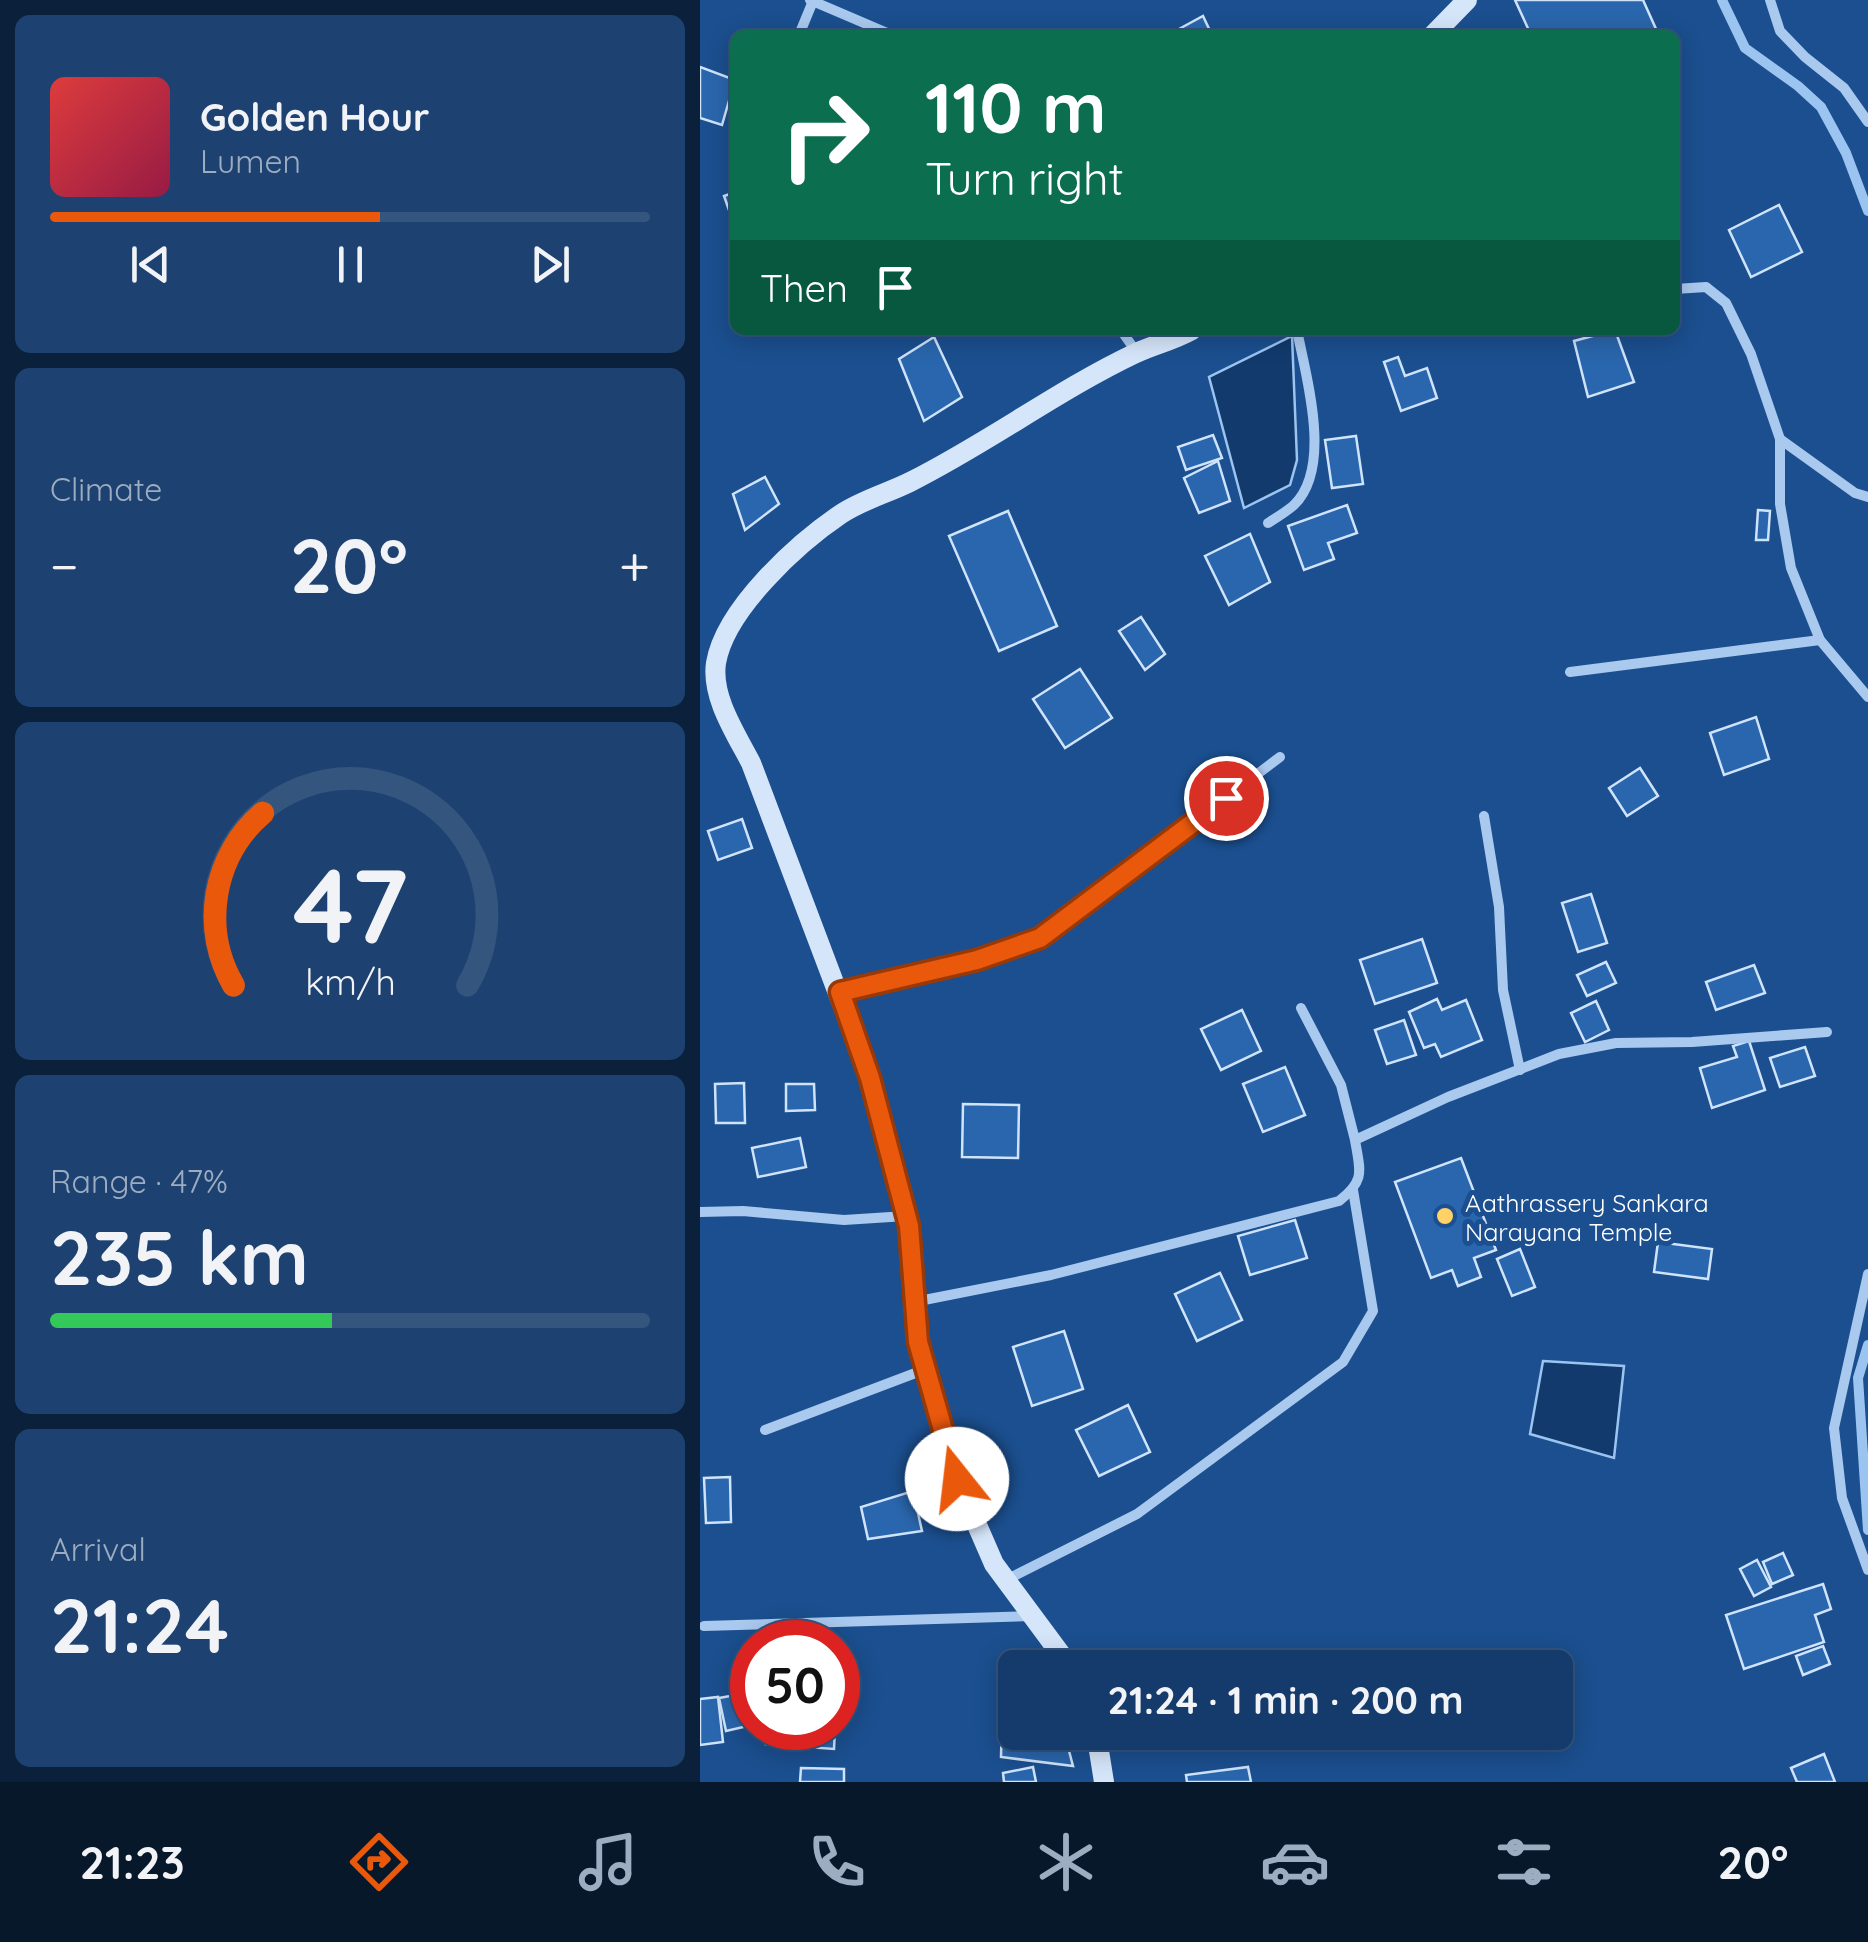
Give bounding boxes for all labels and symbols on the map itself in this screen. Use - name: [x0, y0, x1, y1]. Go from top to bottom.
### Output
- pin: [1184, 756, 1269, 841]
- place label: Aathrassery Sankara Narayana Temple: [1465, 1187, 1709, 1247]
- marker: Aathrassery Sankara Narayana Temple: [1434, 1205, 1456, 1227]
- position arrow: [905, 1427, 1009, 1531]
- speed limit sign: 50: [730, 1620, 860, 1750]

